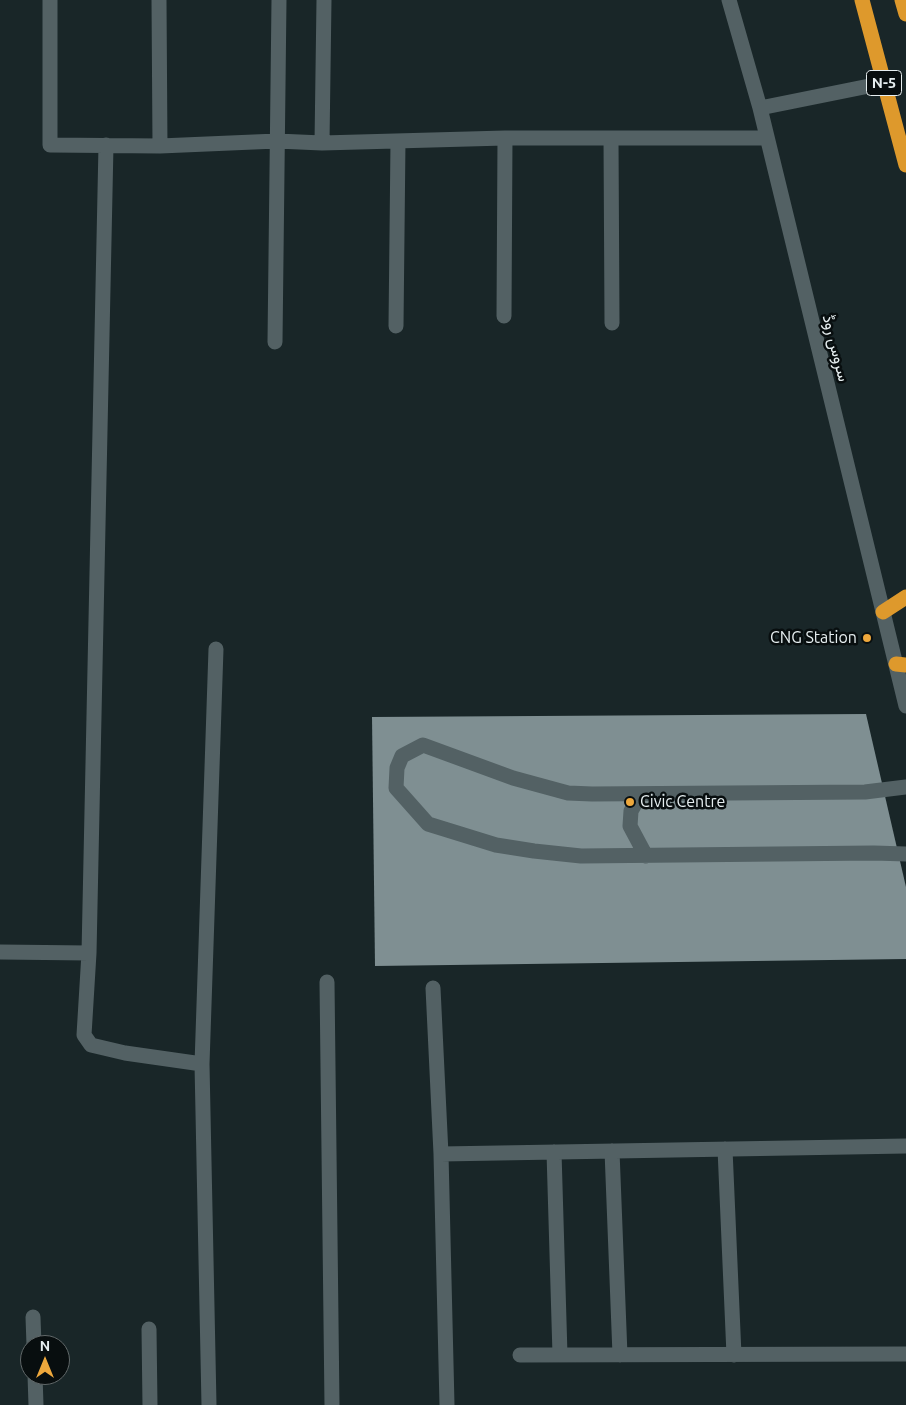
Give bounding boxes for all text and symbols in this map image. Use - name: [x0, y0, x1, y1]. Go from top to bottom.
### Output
- road number: N-5: [866, 70, 902, 96]
- street label: سروس روڈ: [818, 313, 854, 383]
- place label: CNG Station: [770, 628, 857, 648]
- marker: CNG Station: [861, 632, 873, 644]
- place label: Civic Centre: [640, 792, 725, 812]
- marker: Civic Centre: [624, 796, 636, 808]
- north arrow: [20, 1335, 70, 1385]
- text: N: [40, 1338, 50, 1354]

